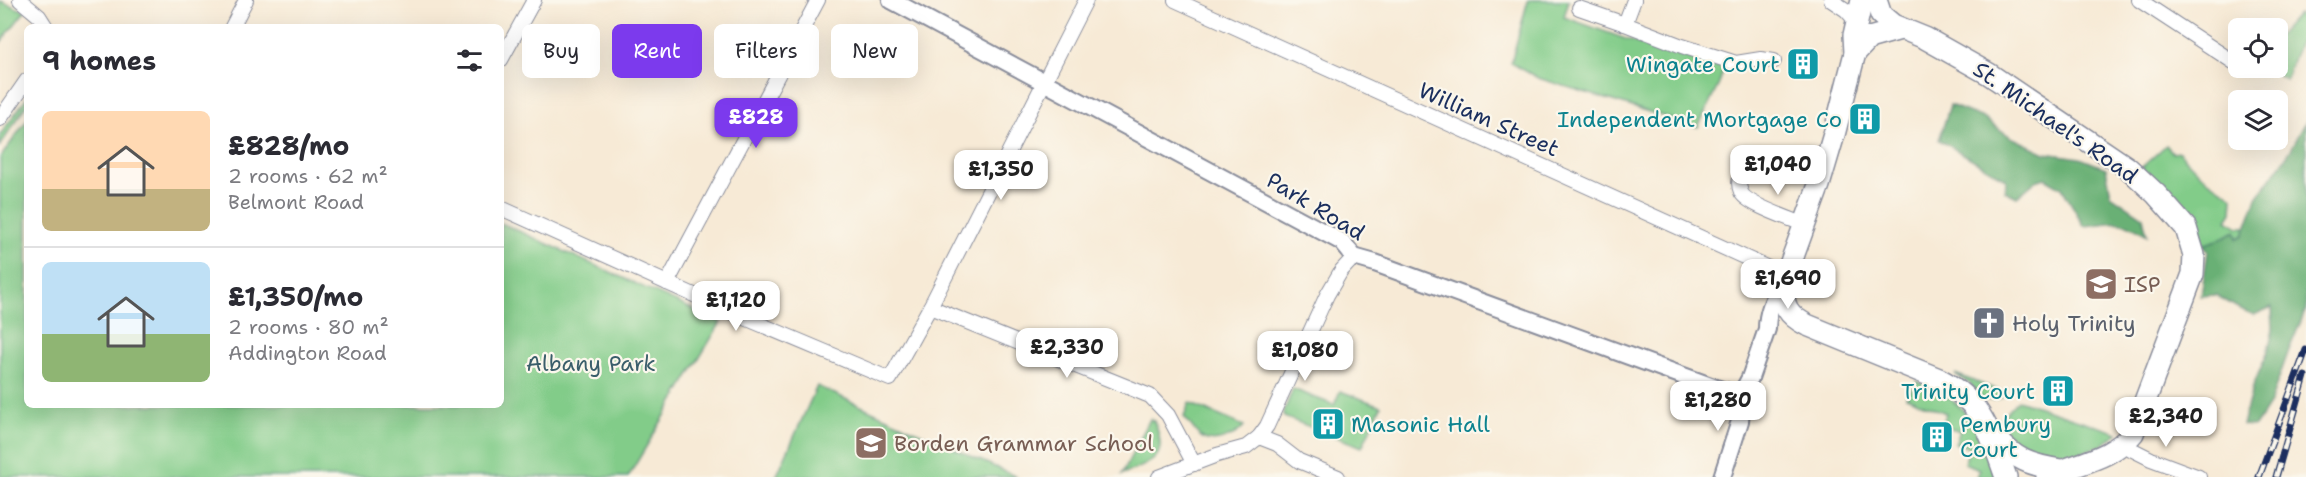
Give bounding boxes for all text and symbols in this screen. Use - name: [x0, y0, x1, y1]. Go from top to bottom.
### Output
- map controls: [2228, 18, 2288, 150]
- button: locate: [2228, 18, 2288, 78]
- chip: Buy: [522, 24, 600, 78]
- chip: Rent: [612, 24, 702, 78]
- chip: Filters: [714, 24, 819, 78]
- chip: New: [831, 24, 918, 78]
- text: 9 homes: [42, 43, 156, 78]
- icon: filters: [453, 44, 486, 77]
- building icon: Wingate Court: [1785, 46, 1821, 82]
- place label: Wingate Court: [1626, 50, 1780, 79]
- street label: St. Michael's Road: [1968, 55, 2144, 190]
- street label: William Street: [1414, 76, 1564, 163]
- button: layers: [2228, 90, 2288, 150]
- pin: £828: [720, 98, 792, 149]
- building icon: Independent Mortgage Co: [1847, 101, 1883, 137]
- text: £828: [728, 104, 784, 130]
- place label: Independent Mortgage Co: [1557, 105, 1842, 134]
- text: £828/mo: [228, 128, 349, 163]
- icon: home: [90, 135, 162, 207]
- pin: £1,040: [1729, 145, 1827, 196]
- pin: £1,350: [952, 150, 1050, 201]
- text: £1,040: [1744, 151, 1812, 177]
- text: £1,350: [968, 156, 1034, 182]
- text: 2 rooms · 62 m²: [228, 163, 388, 189]
- street label: Park Road: [1261, 166, 1370, 247]
- text: Belmont Road: [228, 189, 364, 215]
- pin: £1,690: [1739, 259, 1837, 310]
- text: £1,690: [1755, 265, 1821, 291]
- school or university icon: ISP: [2083, 266, 2119, 302]
- place label: ISP: [2124, 270, 2161, 299]
- text: £1,350/mo: [228, 279, 364, 314]
- pin: £1,120: [687, 281, 785, 332]
- icon: home: [90, 286, 162, 358]
- text: £1,120: [706, 287, 766, 313]
- church icon: Holy Trinity: [1971, 305, 2007, 341]
- place label: Holy Trinity: [2012, 309, 2136, 338]
- text: 2 rooms · 80 m²: [228, 314, 389, 340]
- pin: £2,330: [1018, 328, 1116, 379]
- pin: £1,080: [1256, 331, 1354, 382]
- text: £2,330: [1030, 334, 1104, 360]
- text: £1,080: [1271, 337, 1339, 363]
- text: Addington Road: [228, 340, 387, 366]
- park label: Albany Park: [526, 349, 656, 378]
- building icon: Trinity Court: [2040, 373, 2076, 409]
- place label: Trinity Court: [1901, 377, 2035, 406]
- pin: £1,280: [1669, 381, 1767, 432]
- text: £1,280: [1684, 387, 1752, 413]
- pin: £2,340: [2117, 397, 2215, 448]
- text: £2,340: [2129, 403, 2203, 429]
- building icon: Masonic Hall: [1310, 406, 1346, 442]
- place label: Masonic Hall: [1351, 410, 1490, 439]
- place label: Pembury Court: [1960, 410, 2051, 464]
- building icon: Pembury Court: [1919, 419, 1955, 455]
- school or university icon: Borden Grammar School: [853, 425, 889, 461]
- place label: Borden Grammar School: [894, 429, 1154, 458]

